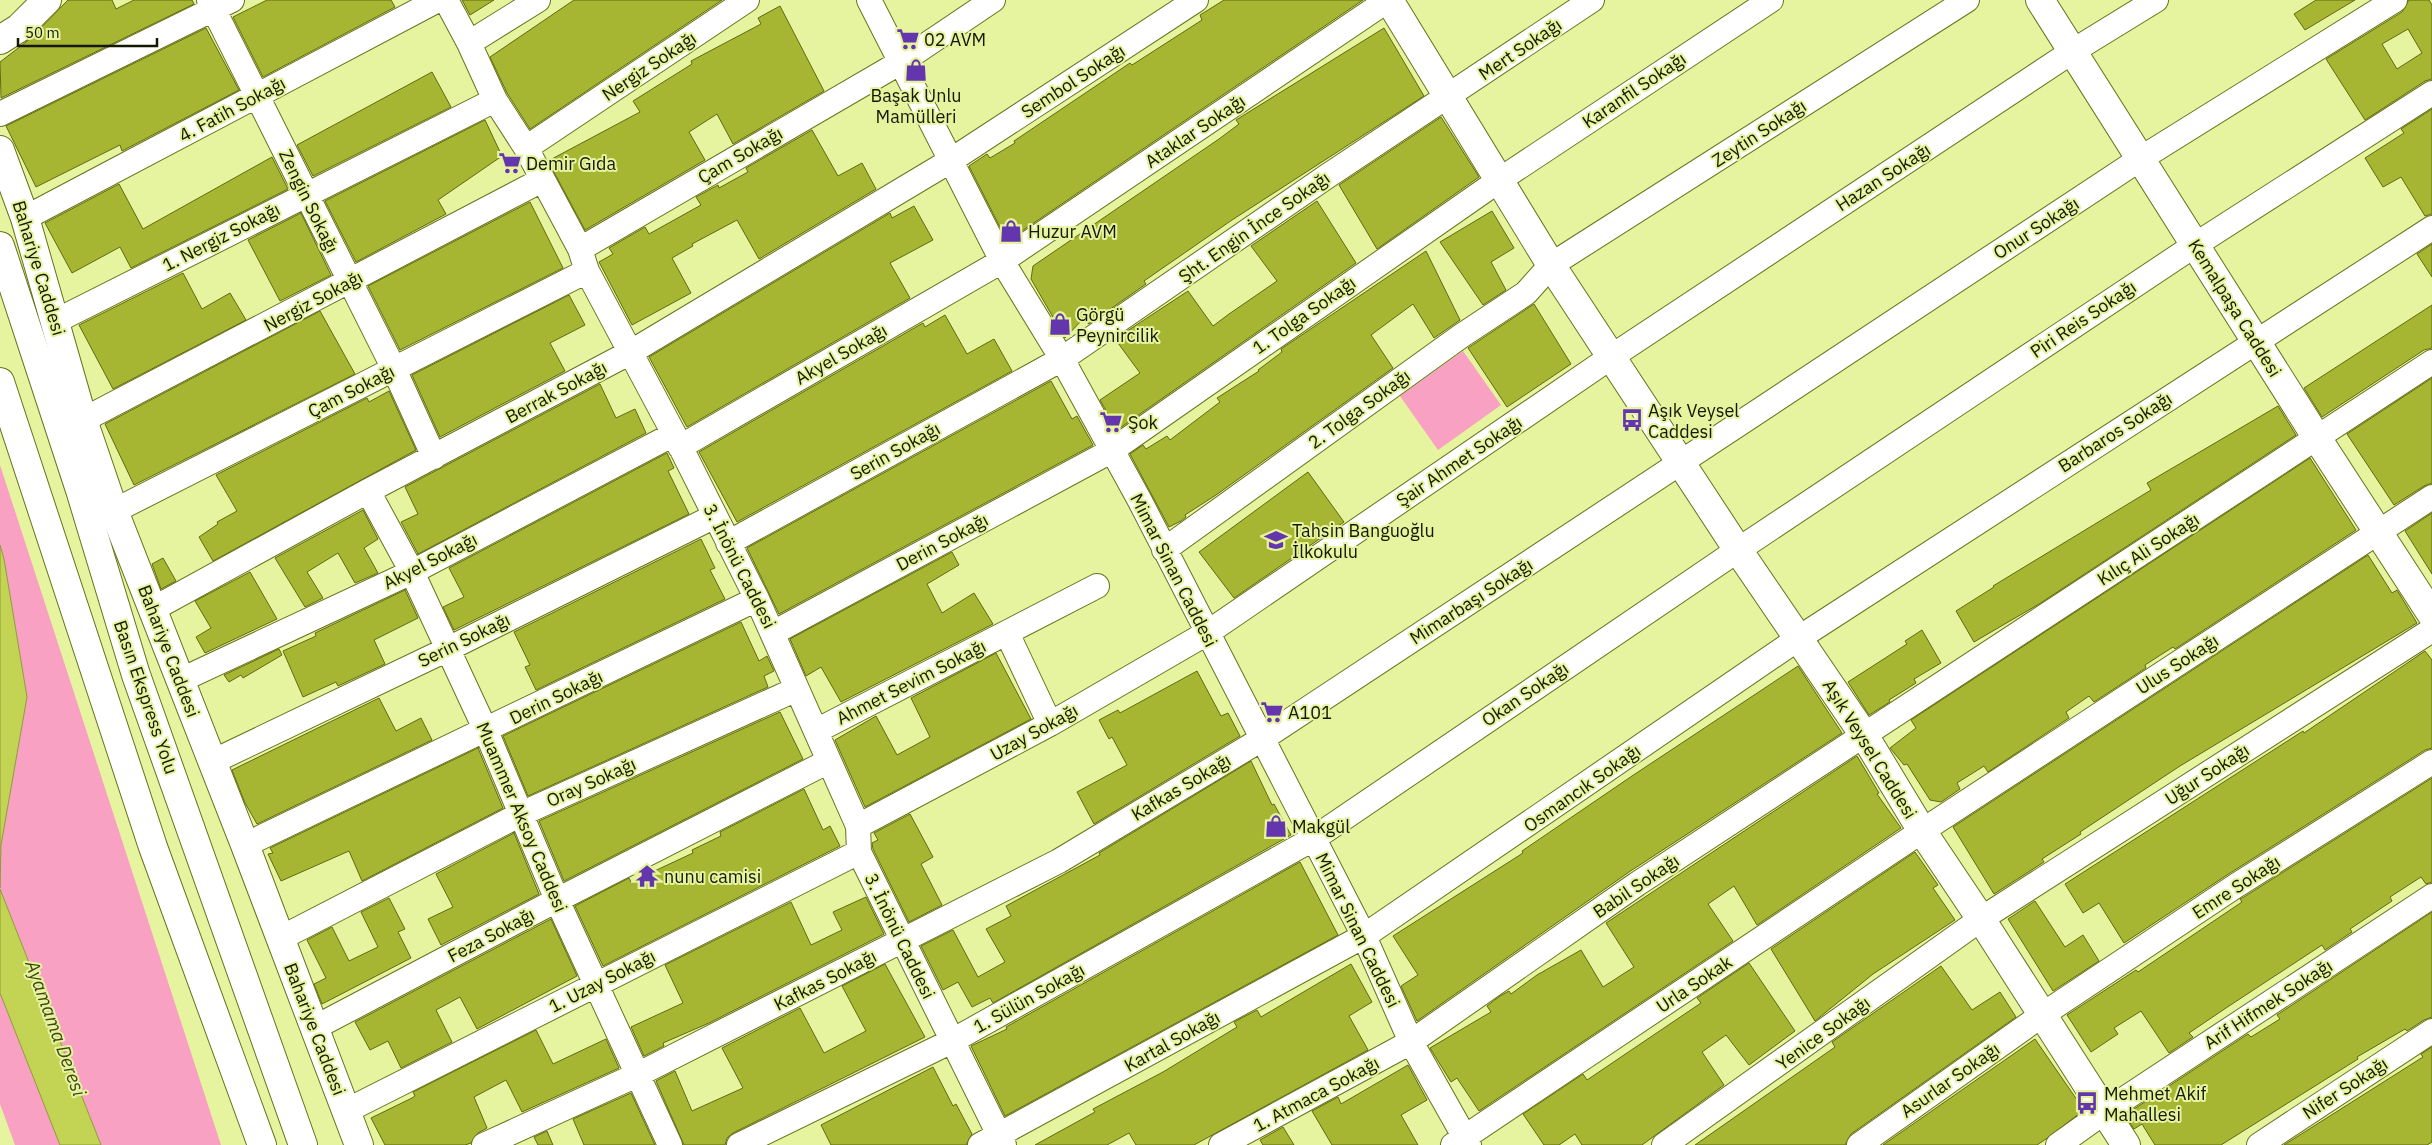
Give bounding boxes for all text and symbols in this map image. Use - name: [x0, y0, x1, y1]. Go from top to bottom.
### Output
- street label: Mert Sokağı: [1474, 13, 1566, 85]
- scale bar: [18, 15, 156, 47]
- text: 50 m: [25, 23, 60, 42]
- street label: Nergiz Sokağı: [597, 26, 701, 106]
- supermarket icon: 02 AVM: [895, 26, 921, 52]
- place label: 02 AVM: [924, 28, 986, 51]
- street label: Sembol Sokağı: [1017, 39, 1129, 123]
- street label: Karanfil Sokağı: [1578, 47, 1690, 133]
- shop icon: Başak Unlu Mamülleri: [903, 57, 929, 83]
- street label: 4. Fatih Sokağı: [175, 71, 289, 147]
- place label: Başak Unlu Mamülleri: [870, 84, 962, 128]
- street label: Ataklar Sokağı: [1141, 89, 1249, 173]
- street label: Zeytin Sokağı: [1707, 94, 1811, 172]
- street label: Çam Sokağı: [693, 121, 787, 189]
- street label: Hazan Sokağı: [1831, 138, 1935, 216]
- street label: Zengin Sokağı: [274, 145, 344, 257]
- supermarket icon: Demir Gıda: [497, 150, 523, 176]
- place label: Demir Gıda: [526, 152, 616, 175]
- street label: Şht. Engin İnce Sokağı: [1174, 166, 1334, 288]
- street label: Onur Sokağı: [1989, 192, 2083, 264]
- street label: 1. Nergiz Sokağı: [158, 197, 284, 277]
- street label: Bahariye Caddesi: [8, 198, 70, 338]
- shop icon: Huzur AVM: [998, 218, 1024, 244]
- place label: Huzur AVM: [1028, 220, 1117, 243]
- street label: Kemalpaşa Caddesi: [2183, 235, 2287, 381]
- street label: Nergiz Sokağı: [259, 265, 367, 337]
- street label: 1. Tolga Sokağı: [1248, 271, 1360, 359]
- street label: Piri Reis Sokağı: [2026, 275, 2140, 363]
- place label: Görgü Peynircilik: [1076, 303, 1160, 347]
- shop icon: Görgü Peynircilik: [1047, 311, 1073, 337]
- street label: Akyel Sokağı: [791, 318, 891, 390]
- street label: Berrak Sokağı: [501, 356, 611, 428]
- street label: Çam Sokağı: [304, 359, 398, 423]
- street label: 2. Tolga Sokağı: [1303, 364, 1415, 454]
- street label: Barbaros Sokağı: [2054, 387, 2176, 477]
- place label: Aşık Veysel Caddesi: [1648, 399, 1739, 443]
- bus stop icon: Aşık Veysel Caddesi: [1619, 407, 1645, 433]
- supermarket icon: Şok: [1098, 409, 1124, 435]
- street label: Şair Ahmet Sokağı: [1392, 410, 1526, 512]
- place label: Şok: [1128, 411, 1159, 434]
- street label: Serin Sokağı: [846, 417, 944, 485]
- street label: Mimar Sinan Caddesi: [1125, 489, 1223, 651]
- street label: 3. İnönü Caddesi: [699, 500, 781, 632]
- street label: Kılıç Ali Sokağı: [2093, 507, 2203, 591]
- street label: Derin Sokağı: [892, 508, 992, 576]
- place label: Tahsin Banguoğlu İlkokulu: [1292, 519, 1435, 563]
- street label: Akyel Sokağı: [379, 527, 481, 595]
- school or university icon: Tahsin Banguoğlu İlkokulu: [1263, 527, 1289, 553]
- street label: Mimarbaşı Sokağı: [1405, 553, 1537, 649]
- street label: Bahariye Caddesi: [133, 581, 205, 721]
- street label: Serin Sokağı: [414, 608, 514, 672]
- street label: Basın Ekspress Yolu: [109, 617, 183, 777]
- street label: Ulus Sokağı: [2131, 629, 2223, 699]
- street label: Ahmet Sevim Sokağı: [832, 634, 990, 730]
- street label: Okan Sokağı: [1477, 657, 1573, 731]
- street label: Derin Sokağı: [505, 664, 607, 730]
- street label: Aşık Veysel Caddesi: [1818, 675, 1922, 823]
- street label: Uzay Sokağı: [986, 698, 1082, 766]
- supermarket icon: A101: [1259, 699, 1285, 725]
- place label: A101: [1288, 701, 1332, 724]
- street label: Muammer Aksoy Caddesi: [472, 718, 572, 916]
- street label: Uğur Sokağı: [2160, 738, 2254, 810]
- street label: Osmancık Sokağı: [1519, 739, 1645, 837]
- street label: Kafkas Sokağı: [1127, 748, 1235, 826]
- street label: Oray Sokağı: [543, 752, 639, 812]
- shop icon: Makgül: [1263, 813, 1289, 839]
- place label: Makgül: [1292, 815, 1350, 838]
- street label: Mimar Sinan Caddesi: [1311, 849, 1405, 1011]
- street label: Babil Sokağı: [1589, 849, 1683, 923]
- street label: Emre Sokağı: [2188, 850, 2284, 924]
- temple icon: nunu camisi: [634, 863, 660, 889]
- place label: nunu camisi: [664, 865, 761, 888]
- street label: 3. İnönü Caddesi: [860, 869, 940, 1003]
- street label: Feza Sokağı: [444, 902, 538, 968]
- street label: 1. Uzay Sokağı: [545, 944, 659, 1018]
- street label: Kafkas Sokağı: [770, 944, 880, 1016]
- street label: Urla Sokak: [1652, 950, 1737, 1018]
- street label: Arif Hifmek Sokağı: [2199, 954, 2337, 1054]
- water label: Ayamama Deresi: [20, 956, 92, 1100]
- street label: 1. Sülün Sokağı: [969, 958, 1089, 1038]
- street label: Bahariye Caddesi: [279, 959, 351, 1099]
- street label: Yenice Sokağı: [1771, 991, 1875, 1075]
- street label: Kartal Sokağı: [1120, 1005, 1224, 1077]
- street label: Asurlar Sokağı: [1896, 1037, 2004, 1123]
- street label: 1. Atmaca Sokağı: [1249, 1051, 1383, 1137]
- street label: Nifer Sokağı: [2298, 1052, 2392, 1124]
- place label: Mehmet Akif Mahallesi: [2104, 1082, 2206, 1126]
- bus stop icon: Mehmet Akif Mahallesi: [2074, 1090, 2100, 1116]

